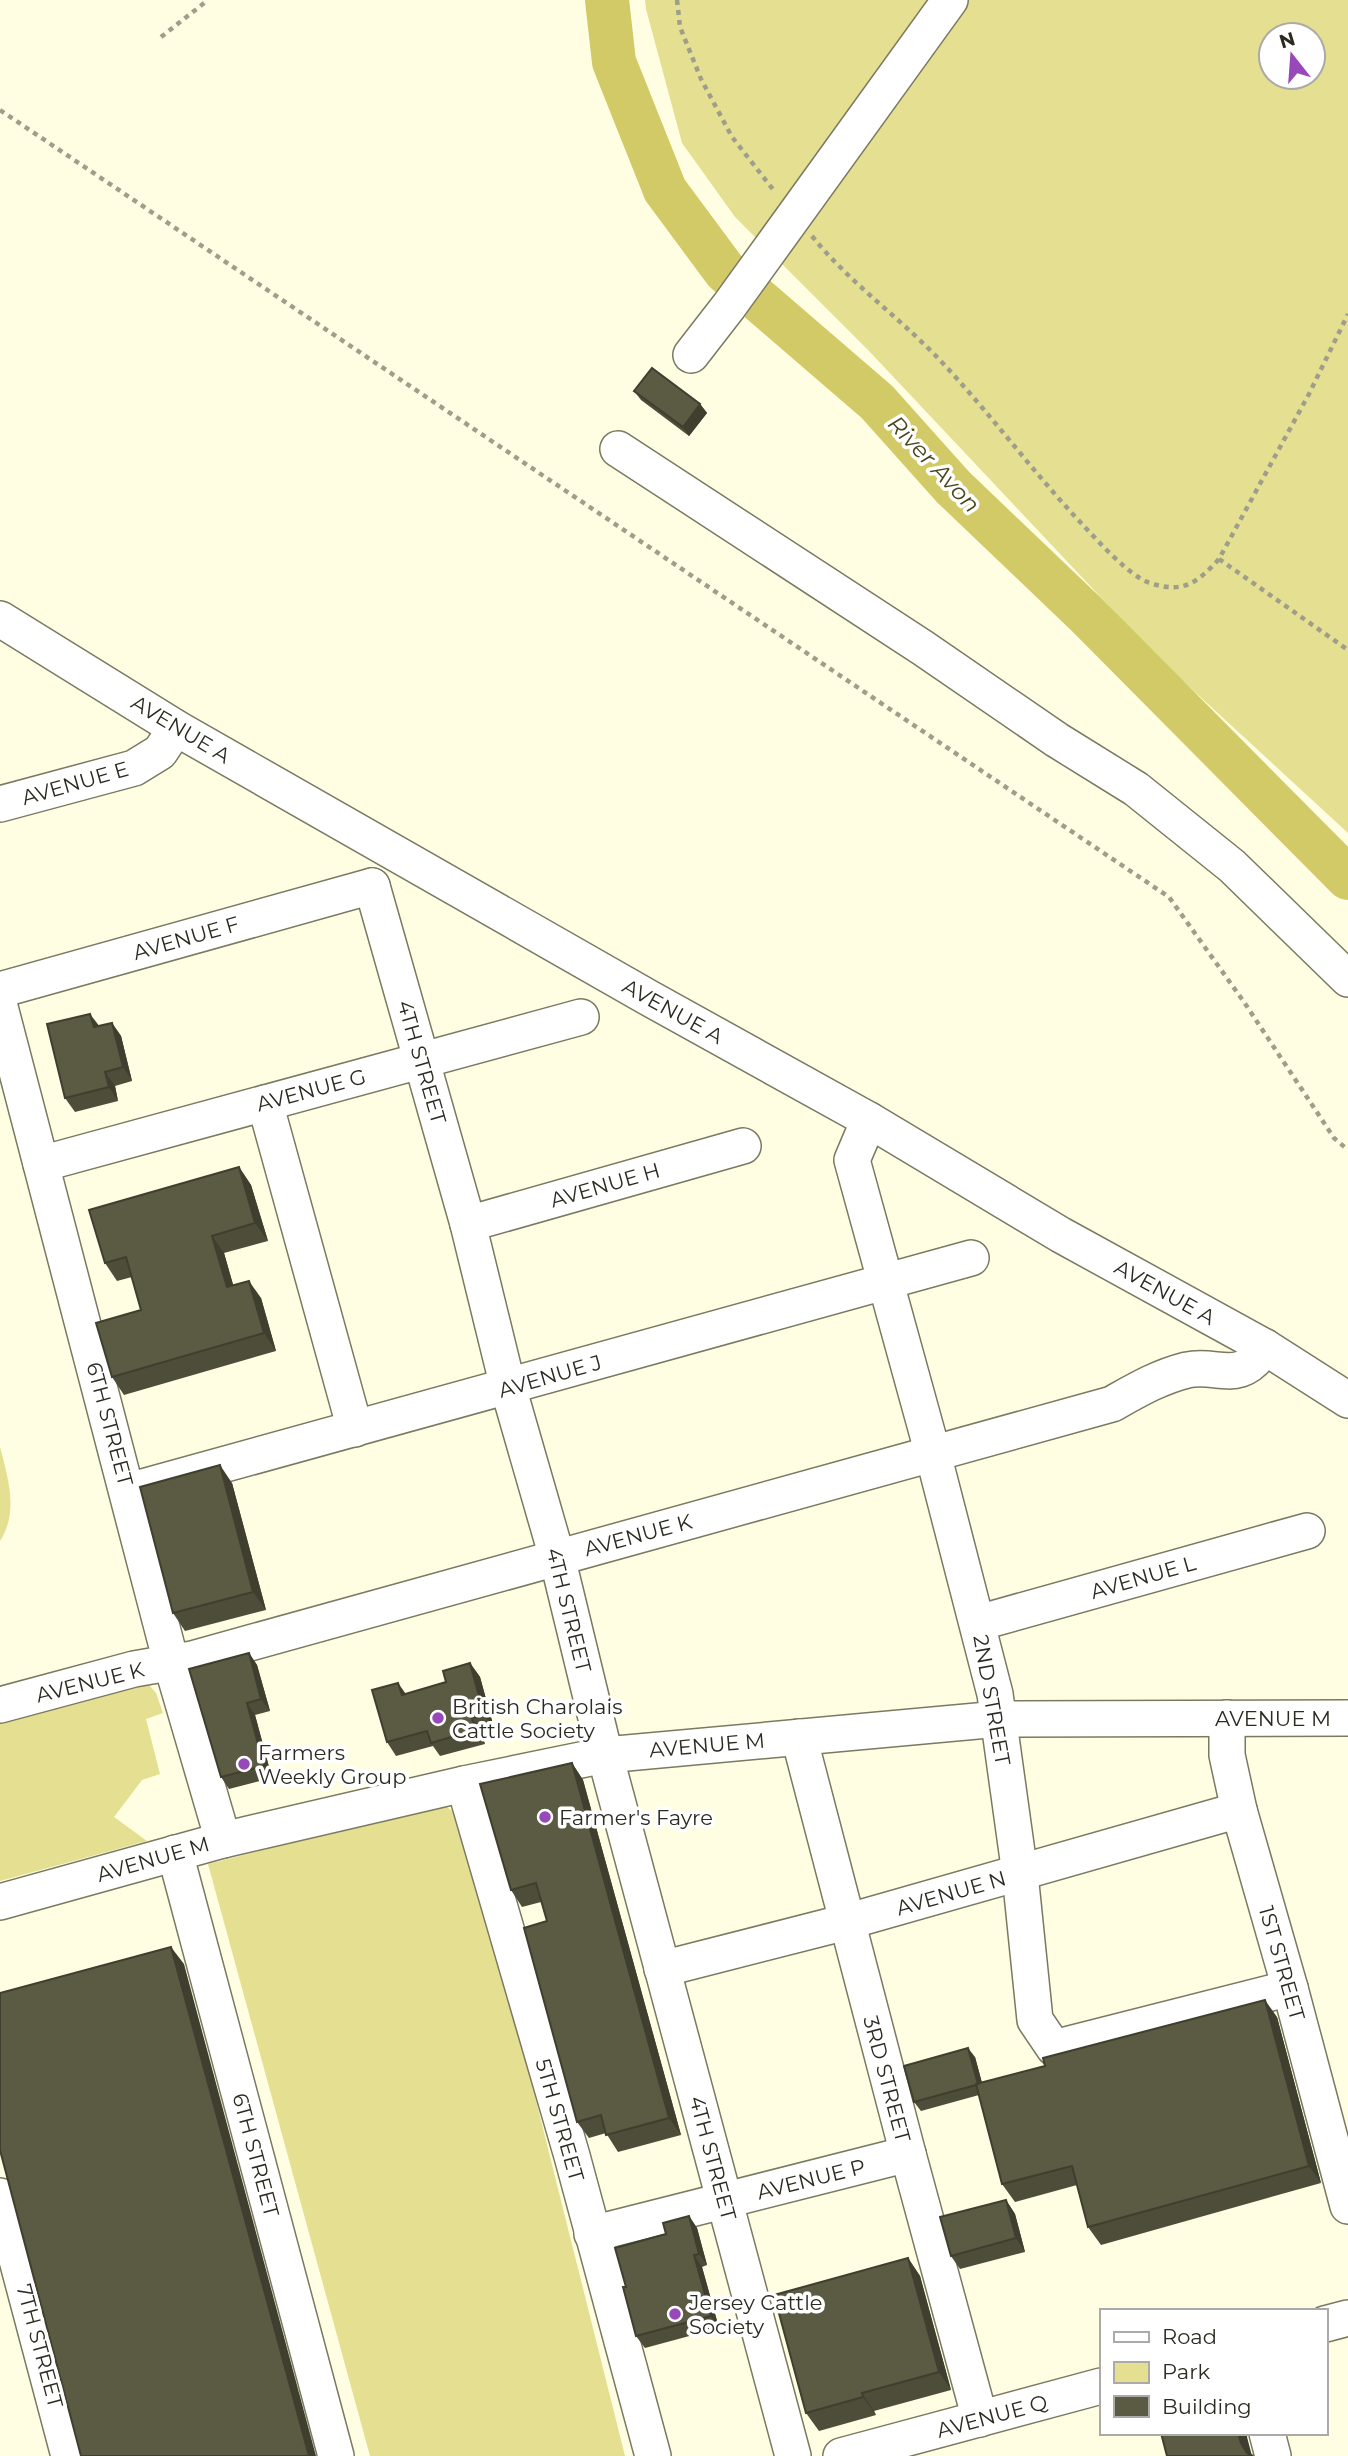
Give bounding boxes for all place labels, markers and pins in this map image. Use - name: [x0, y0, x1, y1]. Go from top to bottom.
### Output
- place label: British Charolais Cattle Society: [452, 1694, 622, 1743]
- marker: British Charolais Cattle Society: [430, 1710, 446, 1726]
- place label: Farmers Weekly Group: [258, 1740, 406, 1789]
- marker: Farmers Weekly Group: [236, 1756, 252, 1772]
- place label: Farmer's Fayre: [559, 1805, 713, 1830]
- marker: Farmer's Fayre: [537, 1809, 553, 1825]
- place label: Jersey Cattle Society: [688, 2290, 822, 2339]
- marker: Jersey Cattle Society: [667, 2306, 683, 2322]

